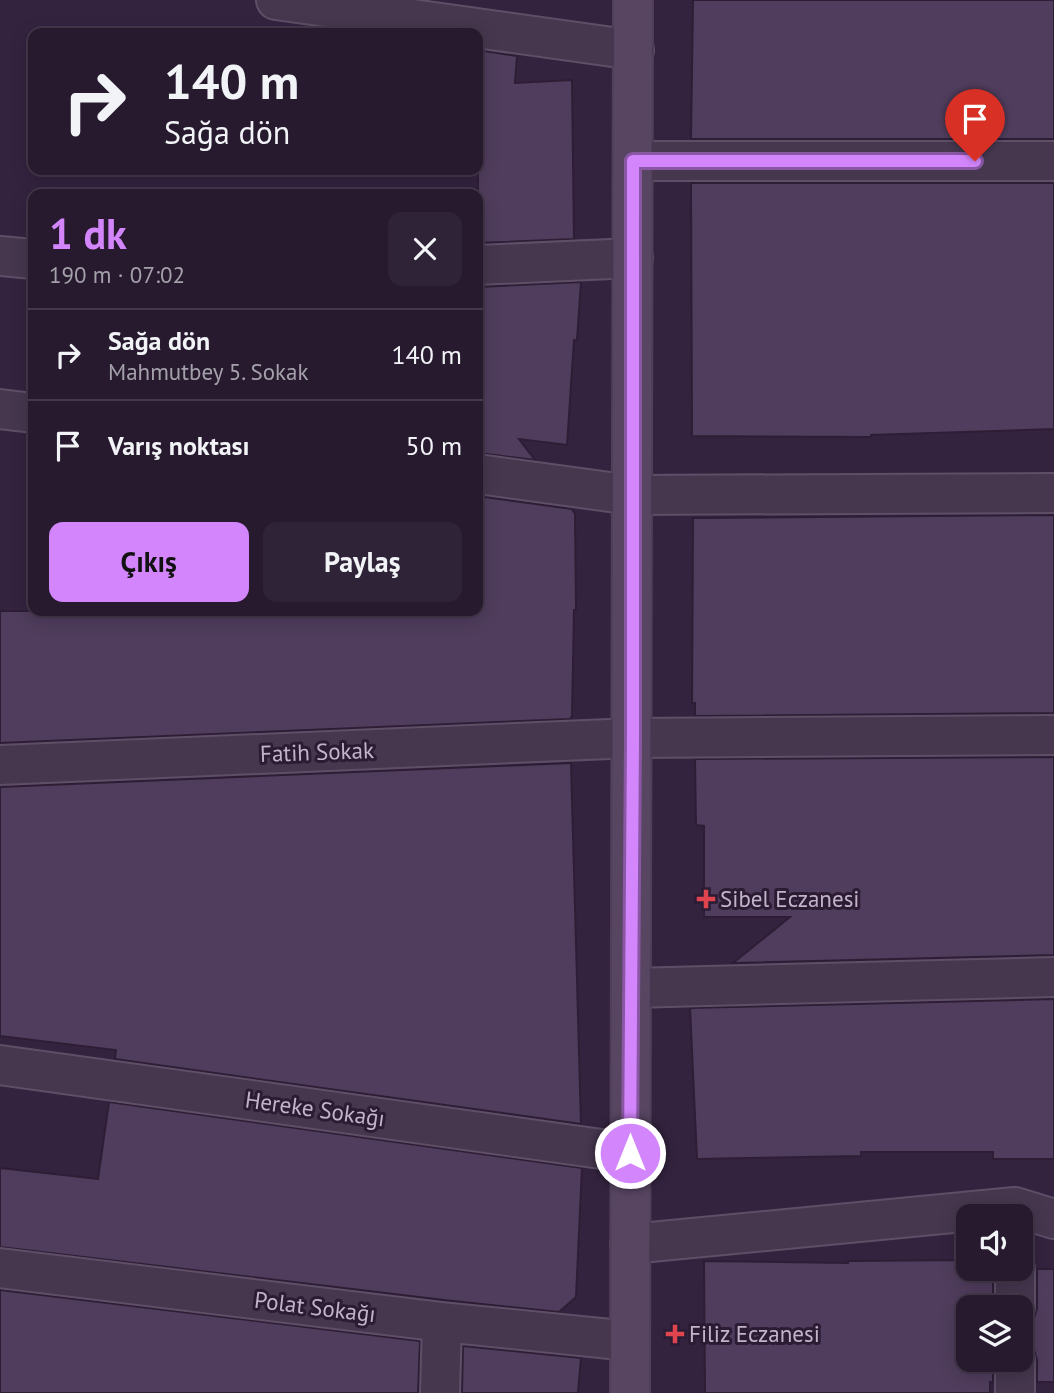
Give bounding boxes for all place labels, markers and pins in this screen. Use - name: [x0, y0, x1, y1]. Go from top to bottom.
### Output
- pin: [945, 89, 1005, 161]
- place label: Sibel Eczanesi: [720, 884, 859, 913]
- marker: Sibel Eczanesi: [698, 891, 714, 907]
- place label: Filiz Eczanesi: [689, 1319, 820, 1348]
- marker: Filiz Eczanesi: [667, 1326, 683, 1342]

